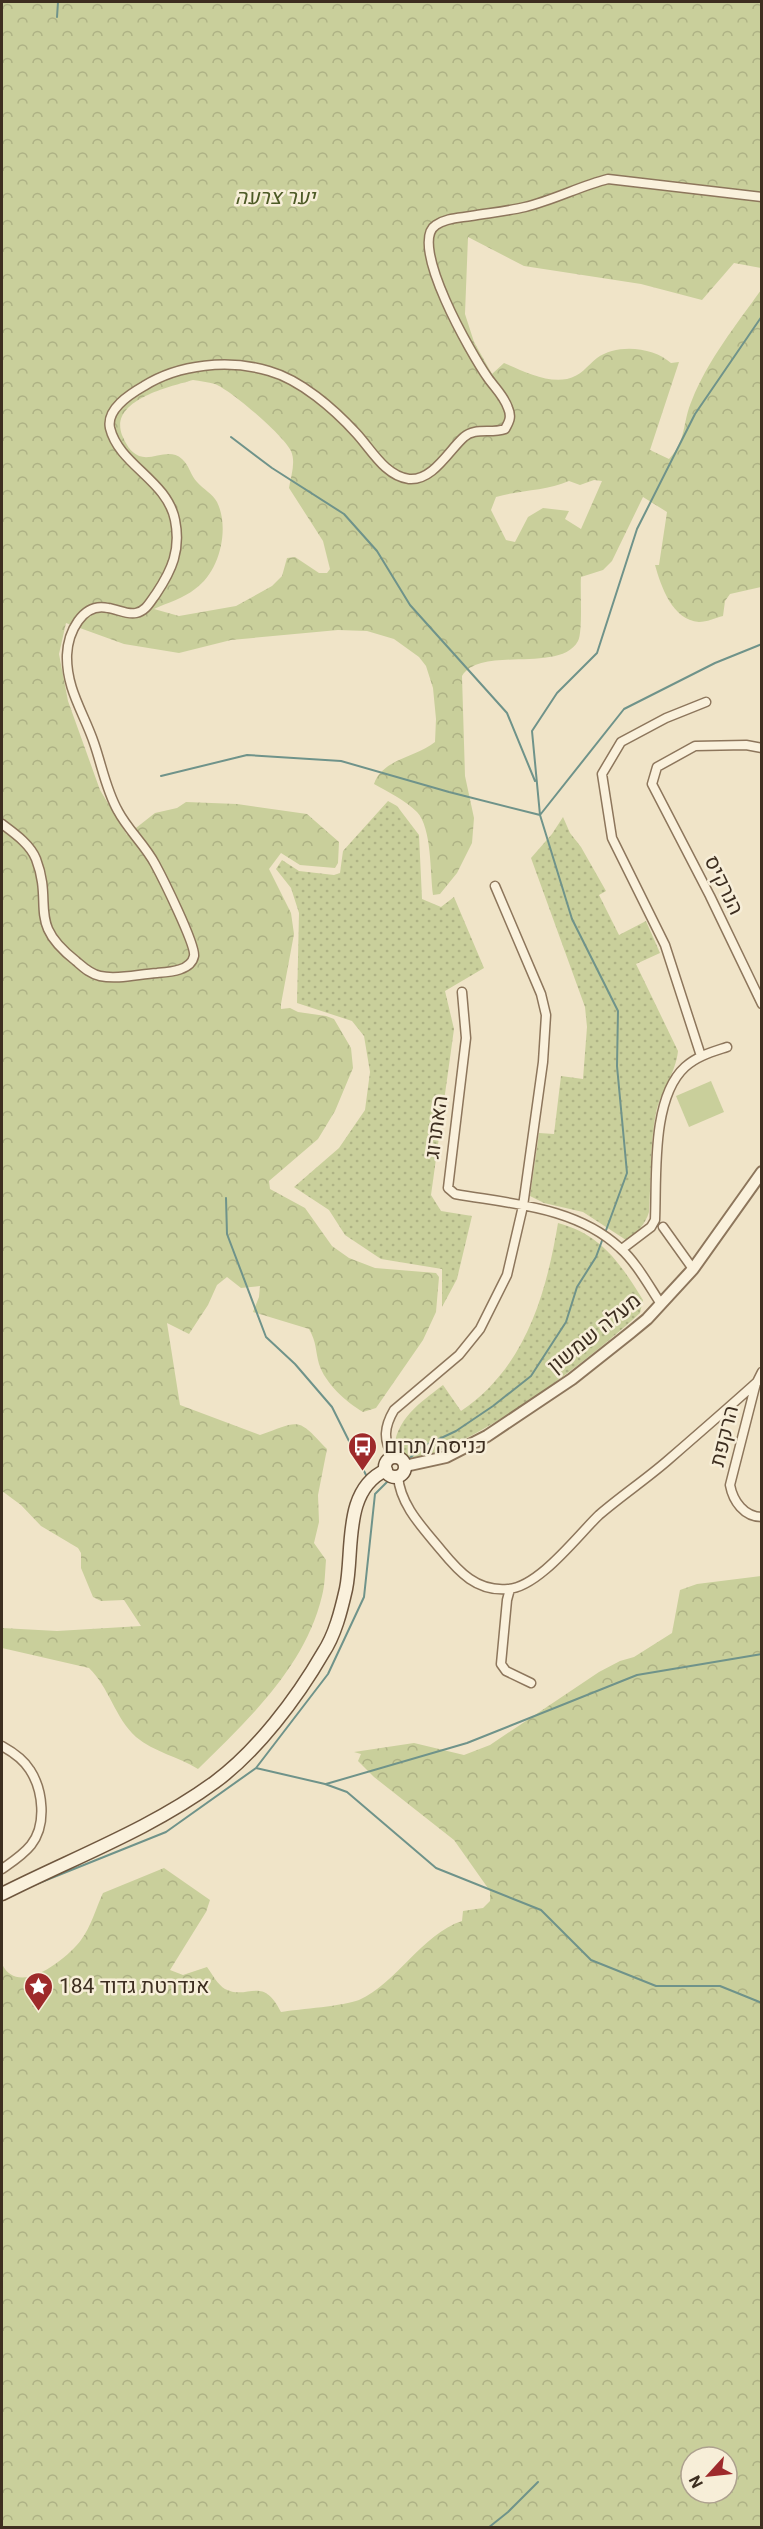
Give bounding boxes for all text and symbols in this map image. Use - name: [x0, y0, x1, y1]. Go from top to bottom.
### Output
- park label: יער צרעה: [235, 182, 317, 213]
- street label: הנרקיס: [696, 850, 751, 920]
- street label: האתרוג: [417, 1093, 456, 1161]
- street label: מעלה שמשון: [541, 1286, 648, 1381]
- street label: הרקפת: [702, 1402, 747, 1470]
- bus stop icon: כניסה/תרום: [347, 1430, 379, 1472]
- place label: כניסה/תרום: [384, 1431, 487, 1462]
- place icon: אנדרטת גדוד 184: [22, 1970, 54, 2012]
- place label: אנדרטת גדוד 184: [59, 1971, 209, 2002]
- north arrow: [679, 2445, 739, 2505]
- text: N: [683, 2471, 710, 2492]

